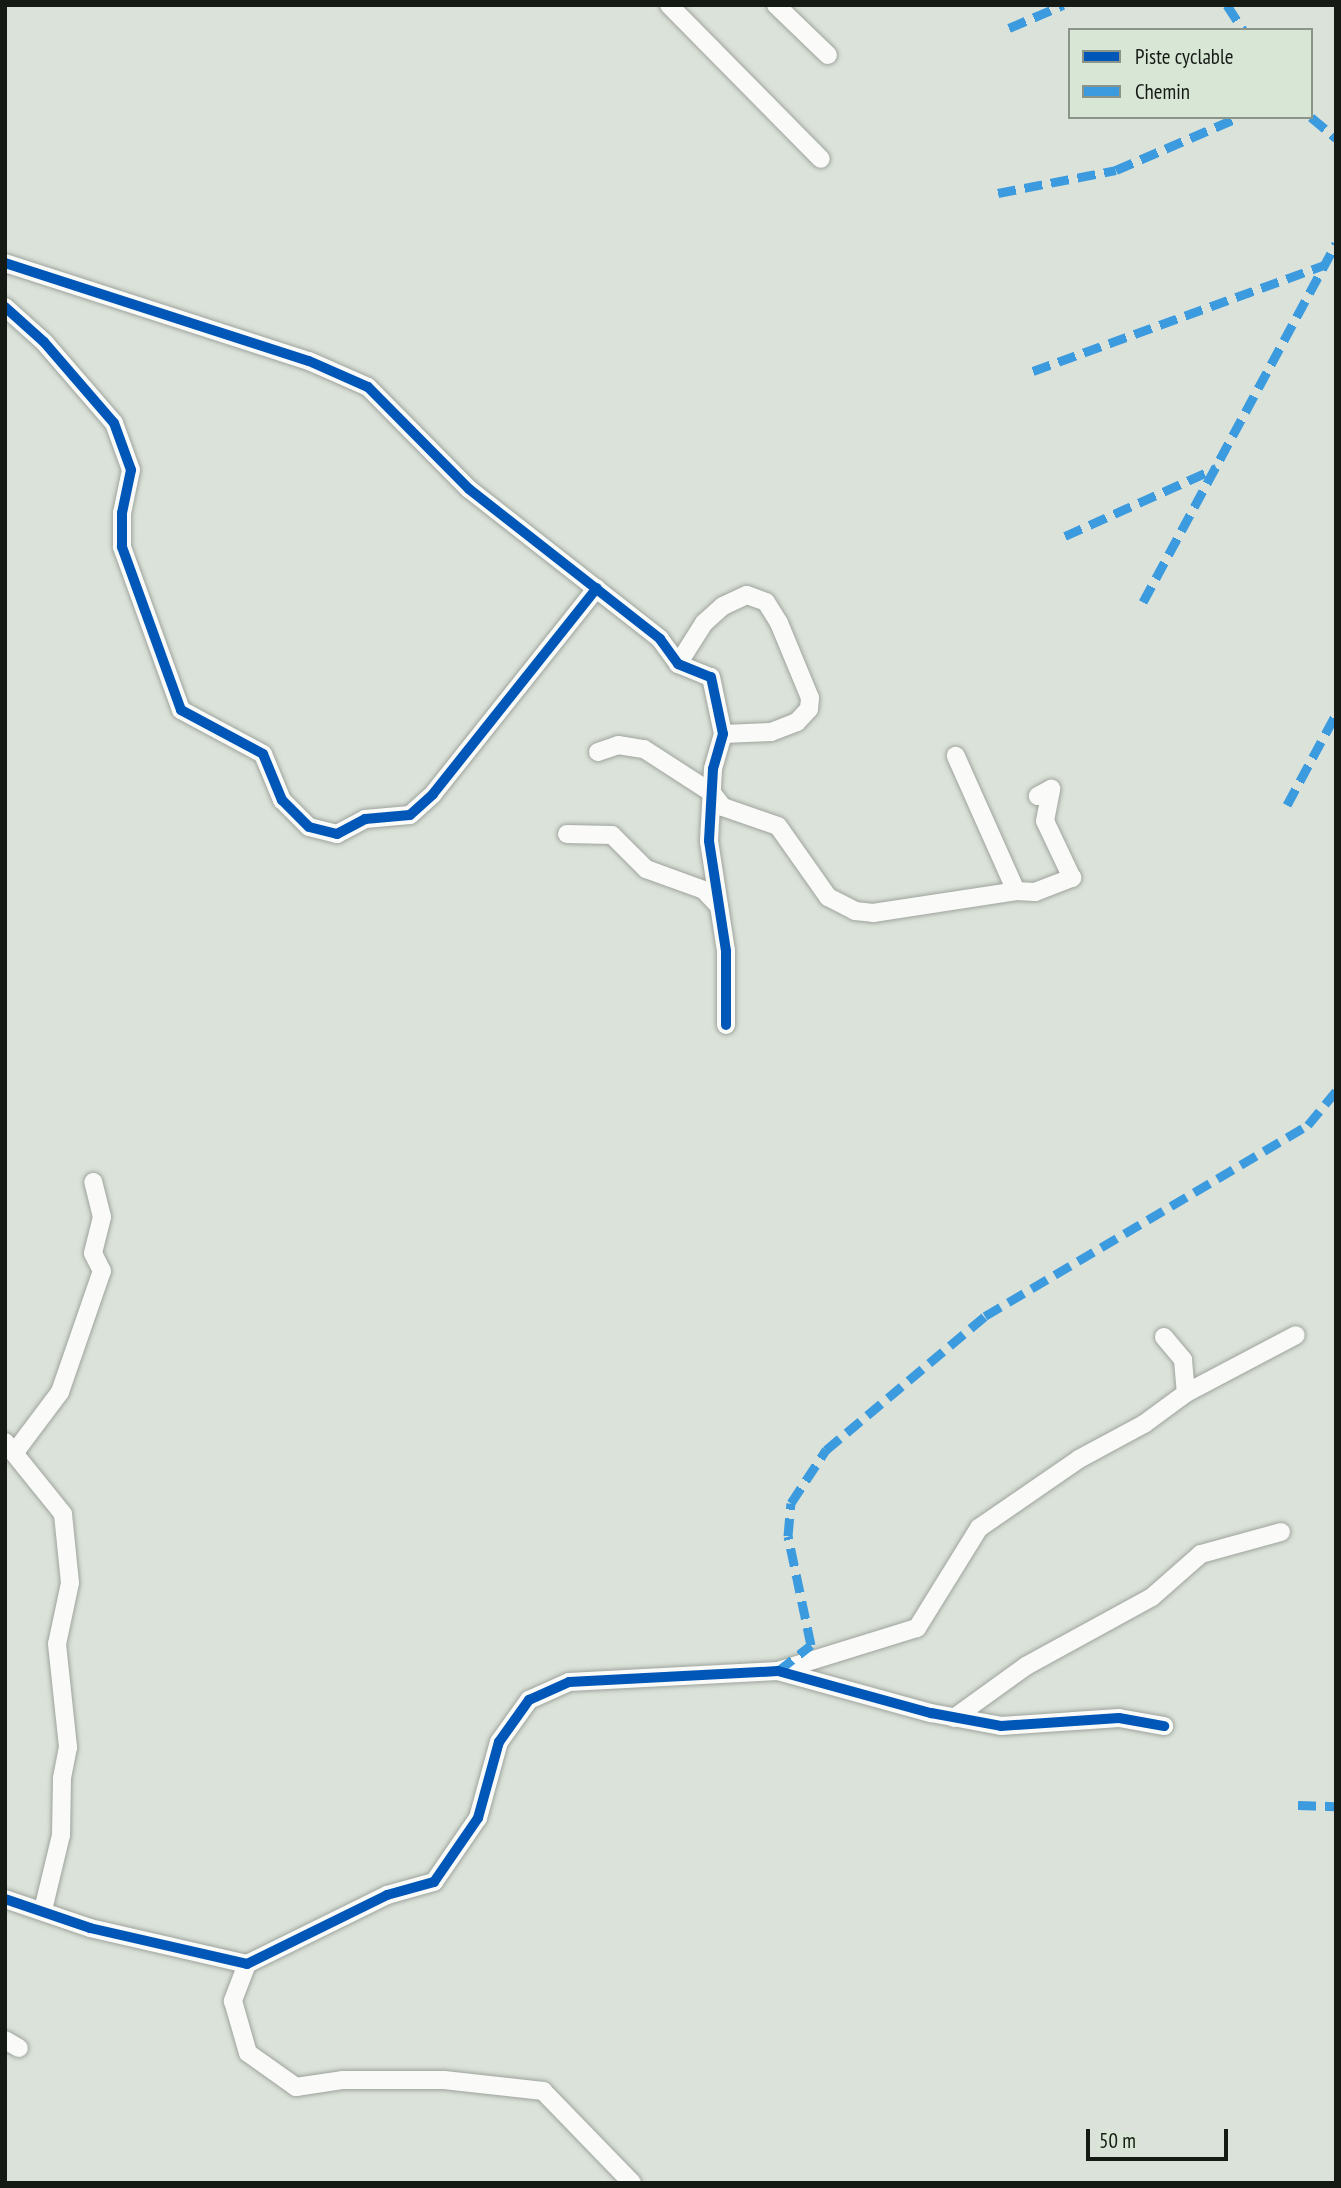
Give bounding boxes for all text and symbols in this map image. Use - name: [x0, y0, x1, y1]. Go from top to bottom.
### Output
- legend: [1068, 28, 1313, 119]
- text: Piste cyclable: [1135, 43, 1233, 70]
- text: Chemin: [1135, 78, 1190, 105]
- scale bar: [1089, 2114, 1231, 2158]
- text: 50 m: [1099, 2127, 1136, 2154]

